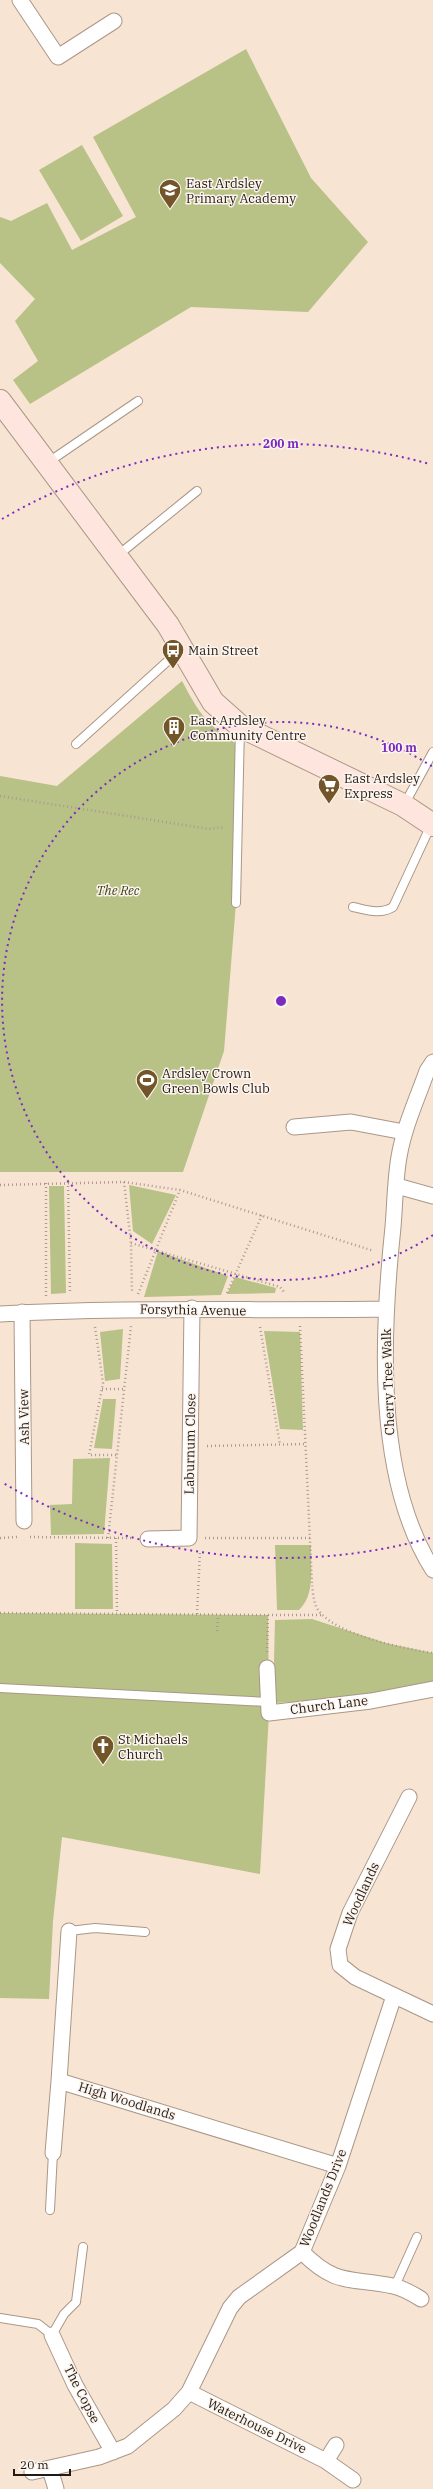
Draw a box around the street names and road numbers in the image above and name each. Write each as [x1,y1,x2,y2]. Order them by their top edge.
street label: Forsythia Avenue [140,1301,246,1319]
street label: Cherry Tree Walk [378,1328,398,1436]
street label: Ash View [15,1389,33,1445]
street label: Laburnum Close [181,1393,199,1495]
street label: Church Lane [289,1692,369,1718]
street label: Woodlands [339,1859,383,1929]
street label: High Woodlands [76,2078,178,2124]
street label: Woodlands Drive [296,2146,350,2249]
street label: The Copse [60,2362,104,2426]
street label: Waterhouse Drive [204,2395,310,2457]

